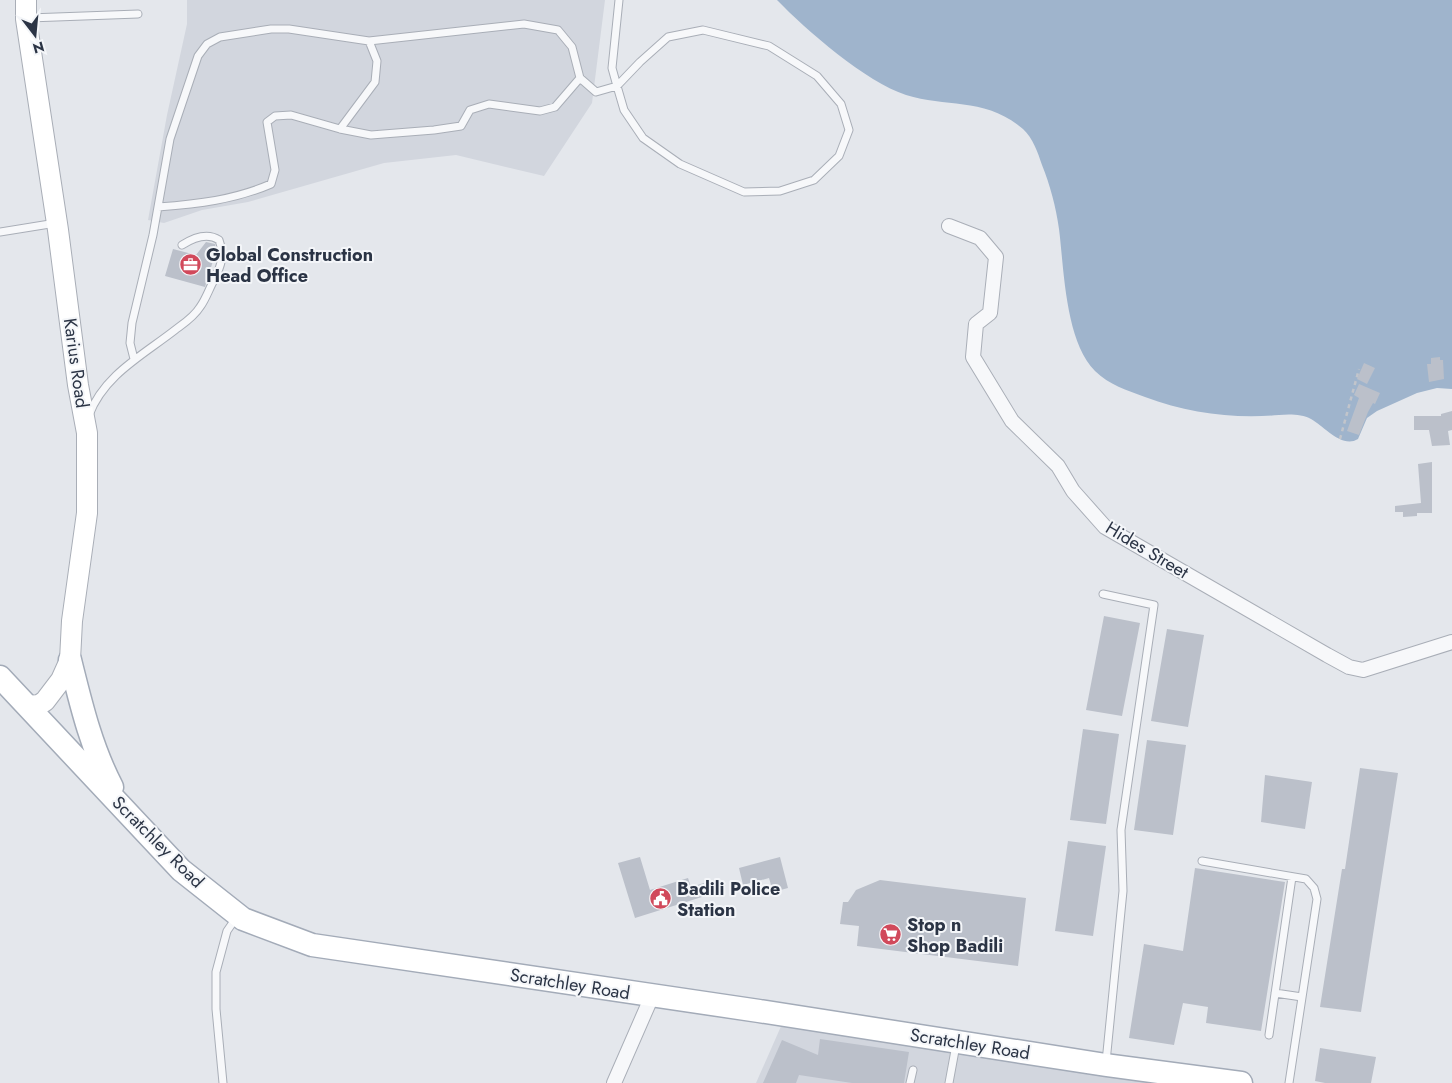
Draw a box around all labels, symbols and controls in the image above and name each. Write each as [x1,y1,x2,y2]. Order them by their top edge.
north arrow [10,10,60,60]
text: N [30,36,47,59]
place label: Global Construction Head Office [206,242,373,289]
office icon: Global Construction Head Office [178,253,202,277]
street label: Karius Road [57,316,95,410]
street label: Hides Street [1101,515,1194,585]
street label: Scratchley Road [106,790,210,894]
place label: Badili Police Station [677,876,780,923]
public building icon: Badili Police Station [649,887,673,911]
place label: Stop n Shop Badili [907,912,1003,959]
supermarket icon: Stop n Shop Badili [879,923,903,947]
street label: Scratchley Road [508,962,632,1006]
street label: Scratchley Road [908,1022,1032,1066]

